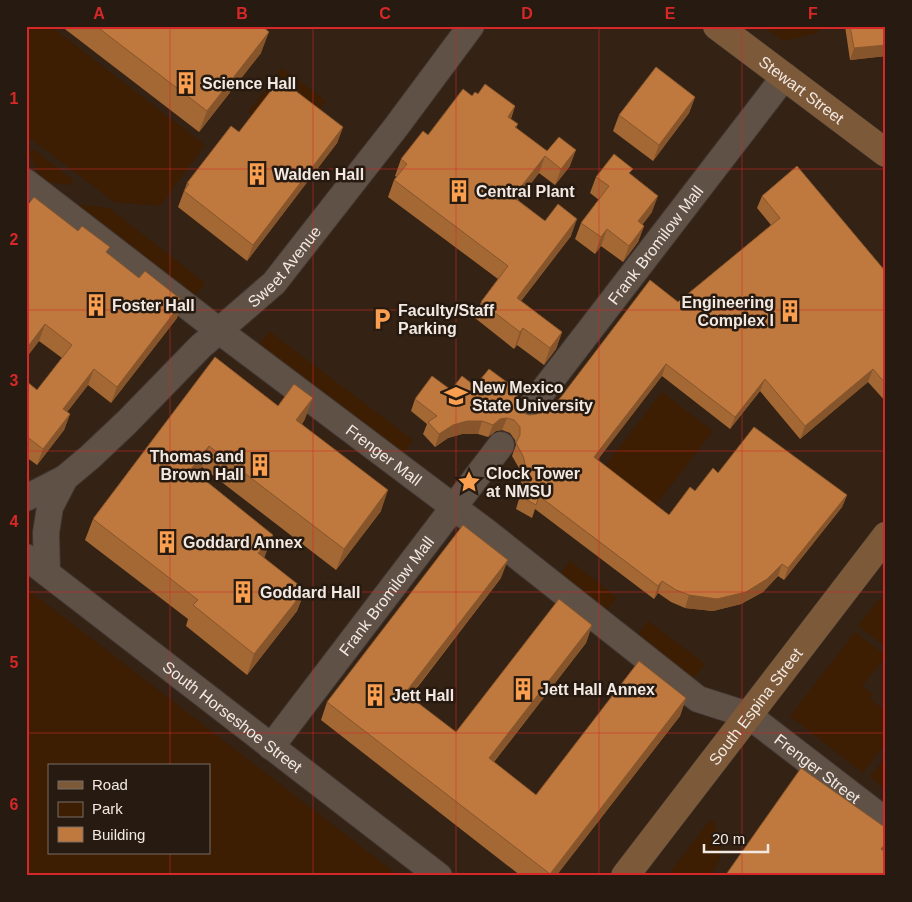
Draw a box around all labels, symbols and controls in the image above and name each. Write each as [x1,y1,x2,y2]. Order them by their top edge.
text: A [93,5,105,22]
text: B [236,5,248,22]
text: C [379,5,391,22]
text: D [521,5,533,22]
text: E [665,5,676,22]
text: F [808,5,818,22]
street label: Stewart Street [756,53,848,128]
building icon: Science Hall [173,70,199,96]
place label: Science Hall [202,75,296,92]
text: 1 [10,90,19,107]
building icon: Walden Hall [244,161,270,187]
place label: Walden Hall [274,166,364,183]
building icon: Central Plant [446,178,472,204]
place label: Central Plant [476,183,575,200]
street label: Frank Bromilow Mall [605,183,707,308]
street label: Sweet Avenue [245,223,324,311]
text: 2 [10,231,19,248]
building icon: Foster Hall [83,292,109,318]
place label: Engineering Complex I [682,294,774,329]
place label: Foster Hall [112,297,195,314]
building icon: Engineering Complex I [777,298,803,324]
place label: Faculty/Staff Parking [398,302,495,337]
parking icon: Faculty/Staff Parking [369,306,395,332]
text: 3 [10,372,19,389]
place label: New Mexico State University [472,379,593,414]
school or university icon: New Mexico State University [443,383,469,409]
street label: Frenger Mall [343,421,425,489]
place label: Thomas and Brown Hall [150,448,244,483]
building icon: Thomas and Brown Hall [247,452,273,478]
place label: Clock Tower at NMSU [486,465,580,500]
place icon: Clock Tower at NMSU [456,469,482,495]
text: 4 [10,513,19,530]
building icon: Goddard Annex [154,529,180,555]
street label: Frank Bromilow Mall [336,533,437,659]
place label: Goddard Annex [183,534,303,551]
building icon: Goddard Hall [230,579,256,605]
place label: Goddard Hall [260,584,360,601]
street label: South Espina Street [706,644,806,768]
text: 5 [10,654,19,671]
street label: South Horseshoe Street [159,658,306,776]
building icon: Jett Hall Annex [510,676,536,702]
place label: Jett Hall Annex [540,681,655,698]
building icon: Jett Hall [362,682,388,708]
place label: Jett Hall [392,687,454,704]
street label: Frenger Street [771,731,864,807]
legend [48,764,210,854]
text: Road [92,776,128,793]
text: 6 [10,796,19,813]
text: Park [92,800,123,817]
scale bar [704,822,768,854]
text: Building [92,826,145,843]
text: 20 m [712,830,745,847]

